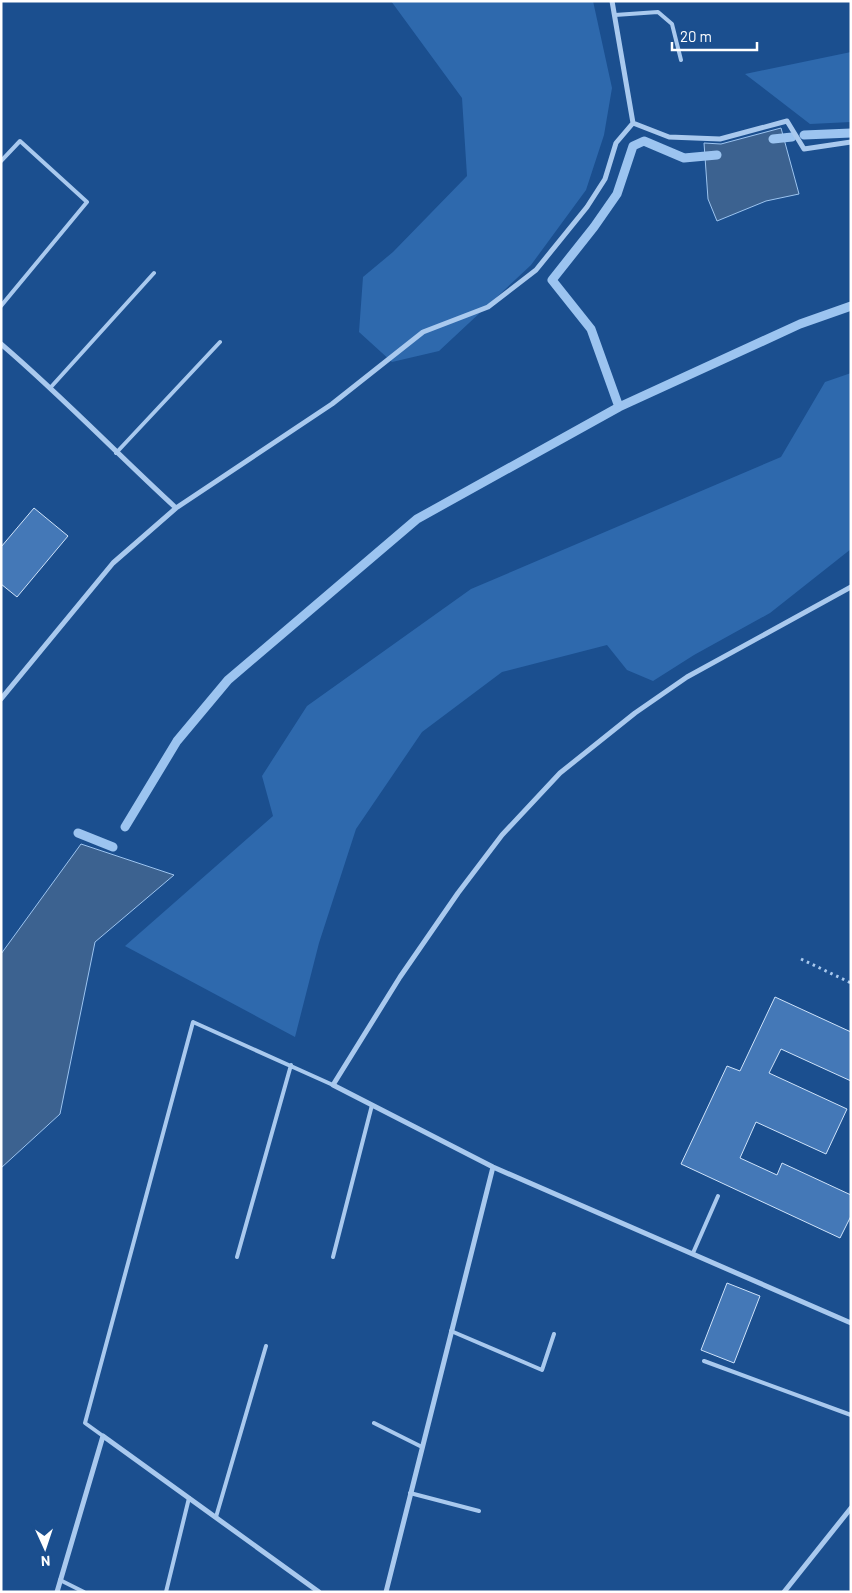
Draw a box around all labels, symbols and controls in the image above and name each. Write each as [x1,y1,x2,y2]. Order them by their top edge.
scale bar [672,20,757,52]
text: 20 m [680,27,712,45]
north arrow [20,1523,70,1573]
text: N [41,1553,51,1570]

